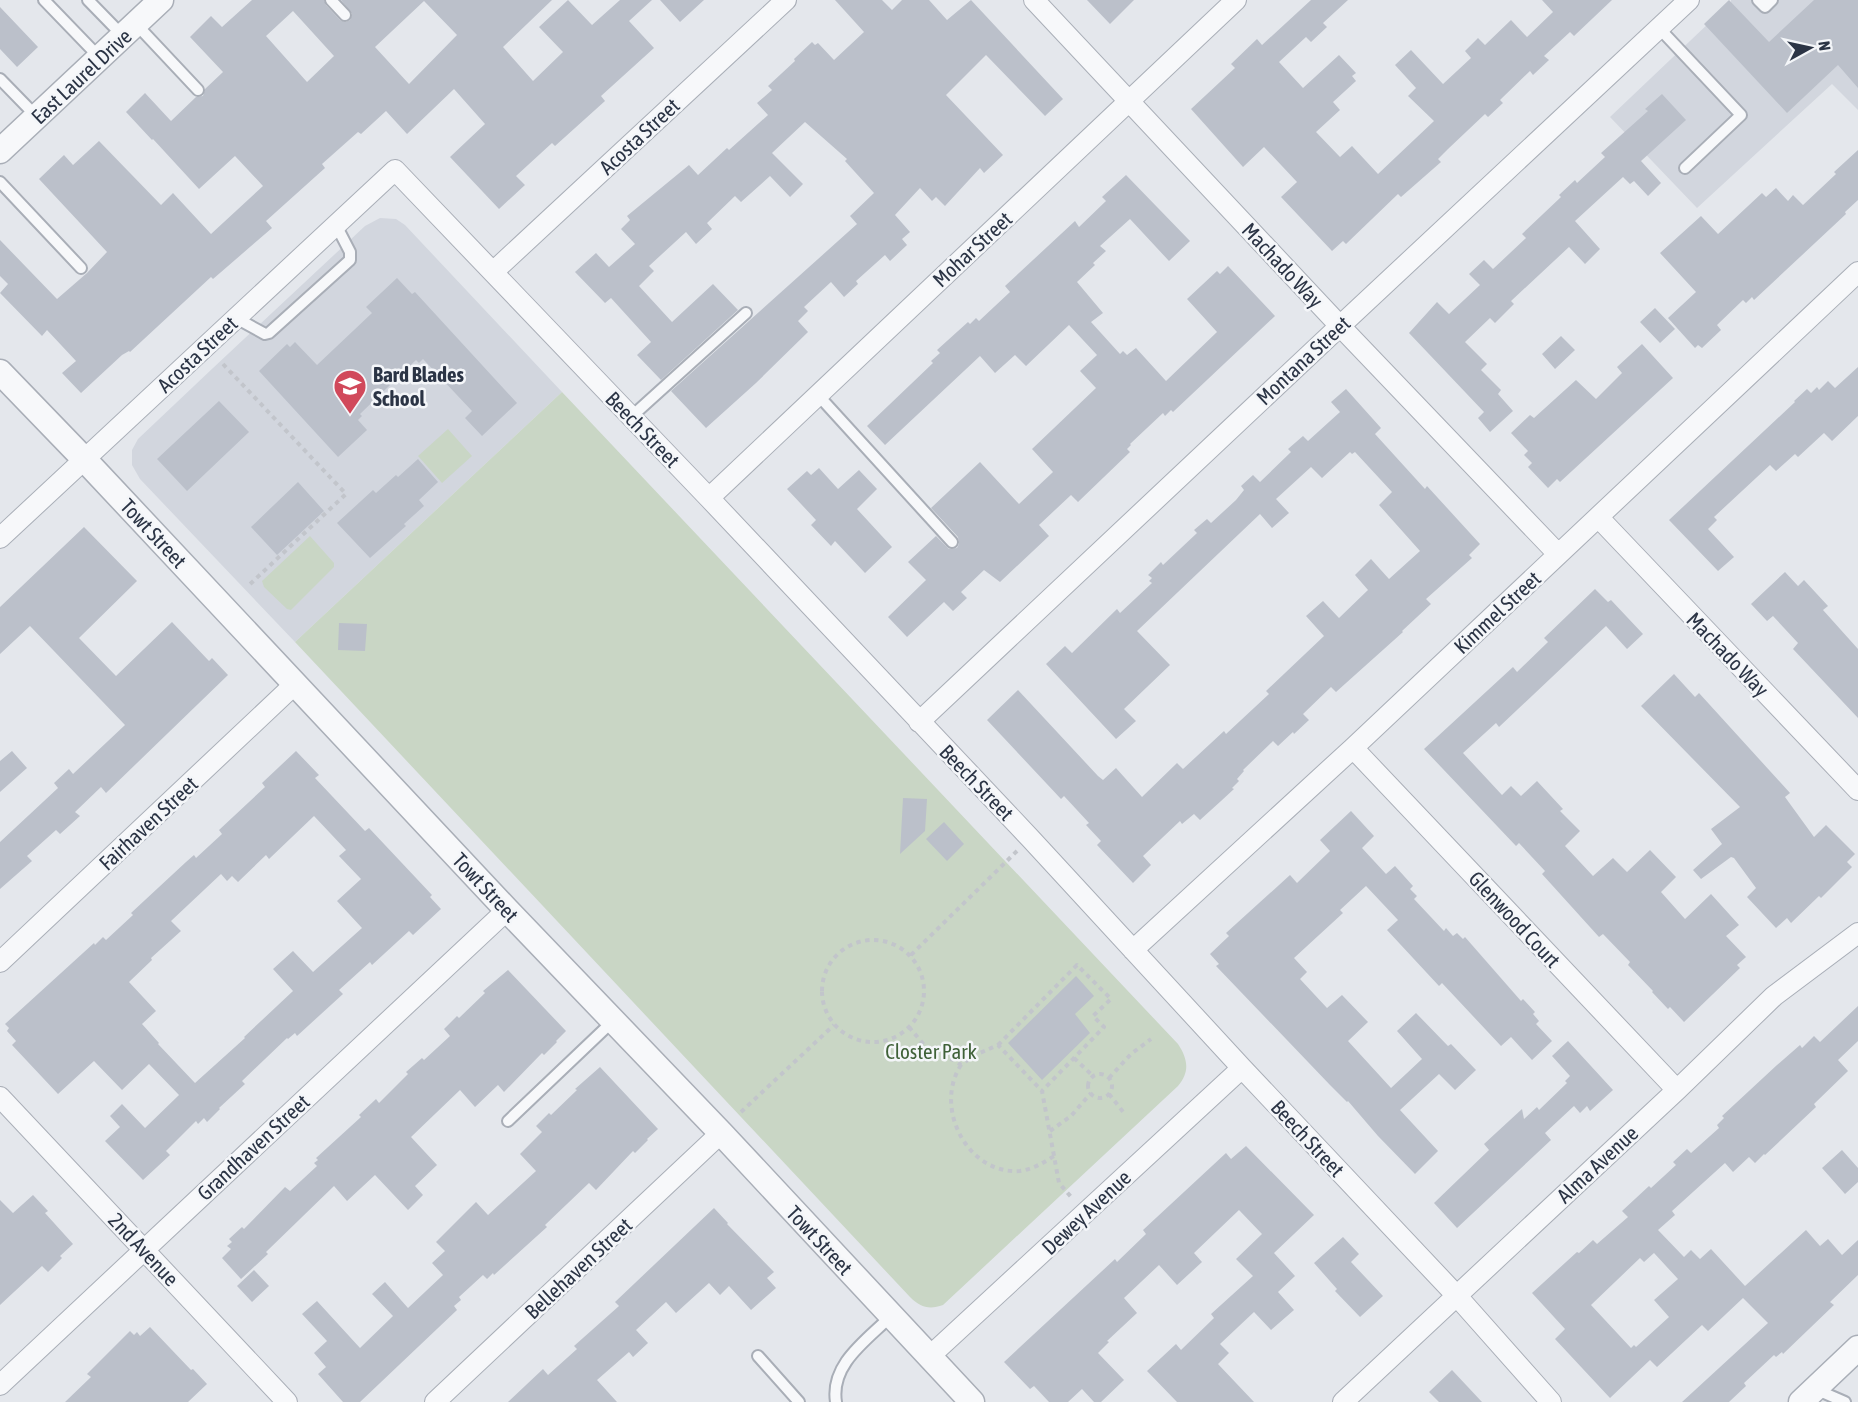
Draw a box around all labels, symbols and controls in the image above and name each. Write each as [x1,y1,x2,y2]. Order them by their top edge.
north arrow [1780,18,1840,78]
street label: East Laurel Drive [26,24,136,128]
text: N [1815,40,1834,52]
street label: Acosta Street [594,93,684,179]
street label: Mohar Street [928,206,1016,292]
street label: Machado Way [1238,218,1329,313]
street label: Acosta Street [152,311,242,397]
street label: Montana Street [1251,311,1355,409]
place label: Bard Blades School [373,362,465,410]
school or university icon: Bard Blades School [332,368,368,415]
street label: Beech Street [601,386,685,472]
street label: Towt Street [116,494,192,572]
street label: Kimmel Street [1449,566,1545,658]
street label: Machado Way [1682,607,1774,701]
street label: Beech Street [935,739,1019,825]
street label: Fairhaven Street [94,771,202,875]
street label: Towt Street [448,848,524,926]
street label: Glenwood Court [1464,866,1566,972]
park label: Closter Park [885,1039,977,1063]
street label: Grandhaven Street [192,1089,314,1205]
street label: Beech Street [1267,1095,1349,1181]
street label: Alma Avenue [1552,1121,1642,1207]
street label: Dewey Avenue [1037,1165,1135,1259]
street label: Towt Street [782,1201,858,1279]
street label: 2nd Avenue [104,1208,184,1290]
street label: Bellehaven Street [520,1213,636,1323]

